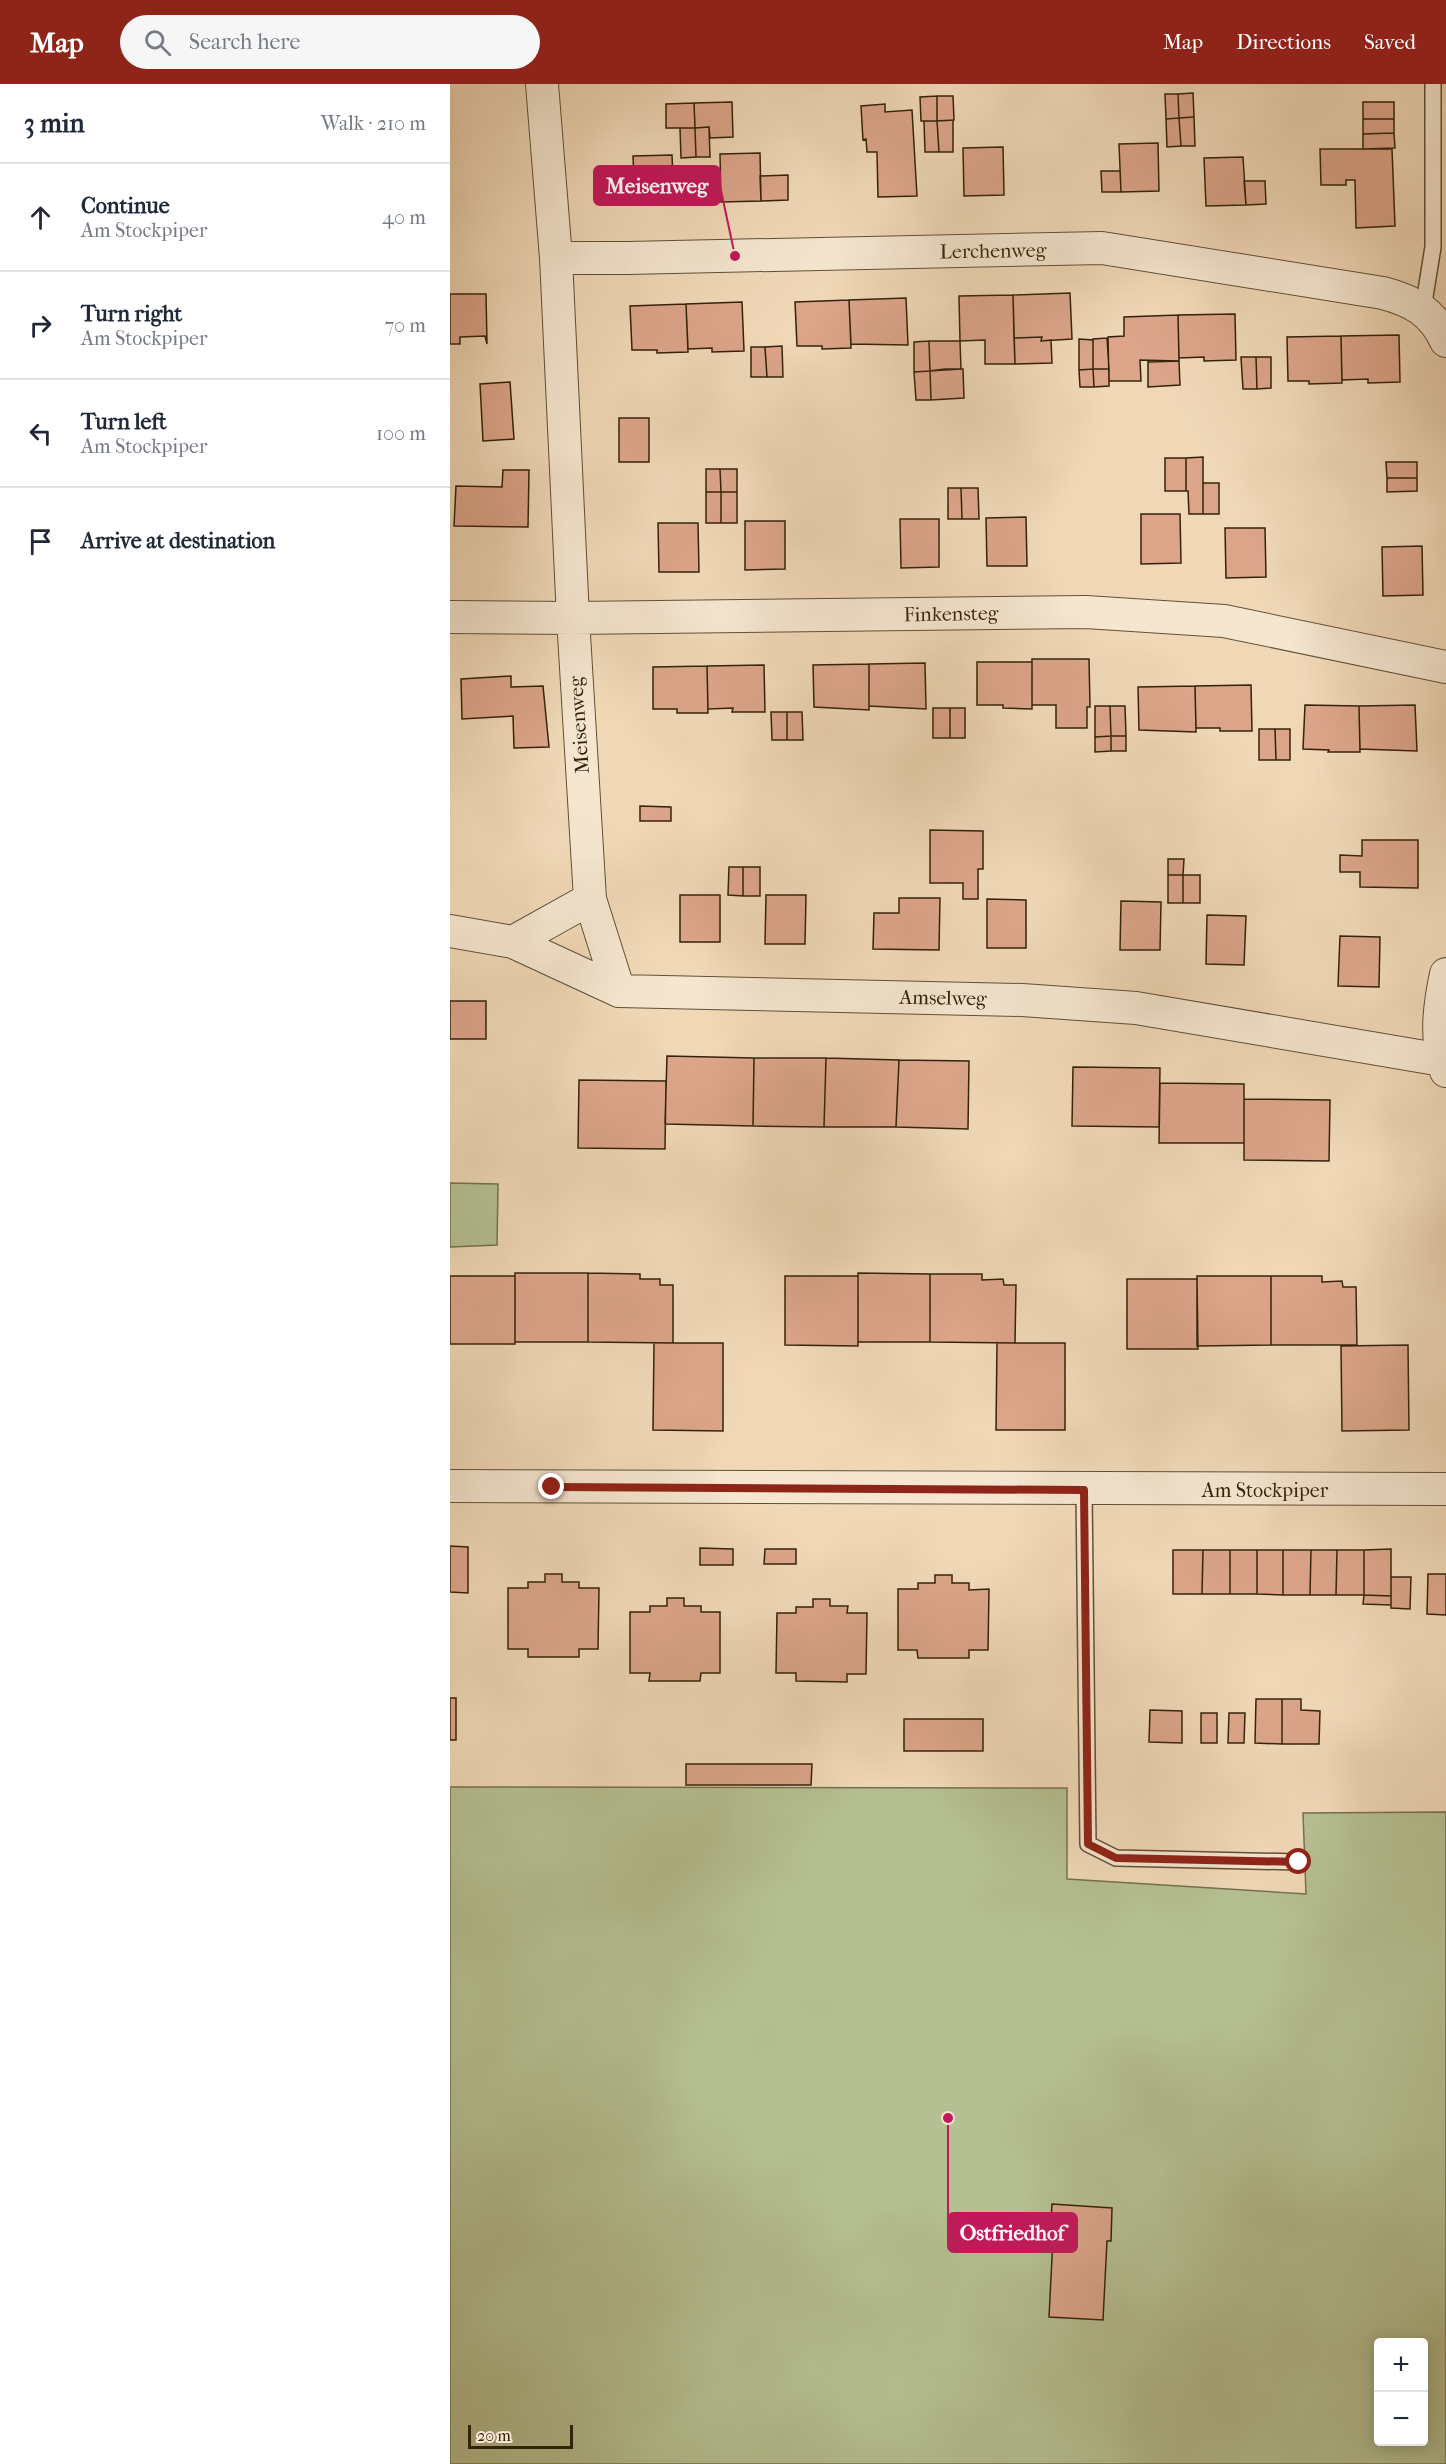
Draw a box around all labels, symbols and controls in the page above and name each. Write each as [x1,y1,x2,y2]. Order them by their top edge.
search box [120,15,540,69]
text: Map [30,26,84,59]
icon: search [141,26,174,59]
text: Search here [189,29,300,55]
text: Map [1163,30,1203,54]
text: Directions [1236,30,1331,54]
text: Saved [1364,30,1416,54]
text: 3 min [24,108,85,139]
text: Walk · 210 m [321,112,426,135]
callout: Meisenweg [594,166,720,205]
text: Meisenweg [605,174,709,198]
text: Continue [81,193,170,219]
icon: ahead [24,201,57,234]
text: 40 m [382,206,426,229]
text: Am Stockpiper [81,219,207,242]
street label: Lerchenweg [940,239,1047,263]
text: Turn right [81,301,182,327]
icon: right [24,309,57,342]
text: 70 m [384,314,426,337]
text: Am Stockpiper [81,327,207,350]
text: Turn left [81,409,167,435]
icon: left [24,417,57,450]
text: 100 m [376,422,426,445]
text: Am Stockpiper [81,435,207,458]
icon: arrive [24,525,57,558]
text: Arrive at destination [81,528,275,554]
street label: Finkensteg [903,602,999,626]
street label: Meisenweg [564,675,594,774]
street label: Amselweg [898,986,987,1010]
route end [538,1473,564,1499]
street label: Am Stockpiper [1201,1479,1329,1502]
route start [1285,1848,1311,1874]
callout: Ostfriedhof [948,2213,1077,2252]
text: Ostfriedhof [960,2221,1069,2245]
map controls [1374,2338,1428,2446]
button: + [1374,2338,1428,2392]
button: − [1374,2392,1428,2446]
scale bar [468,2422,573,2450]
text: 20 m [477,2426,511,2445]

